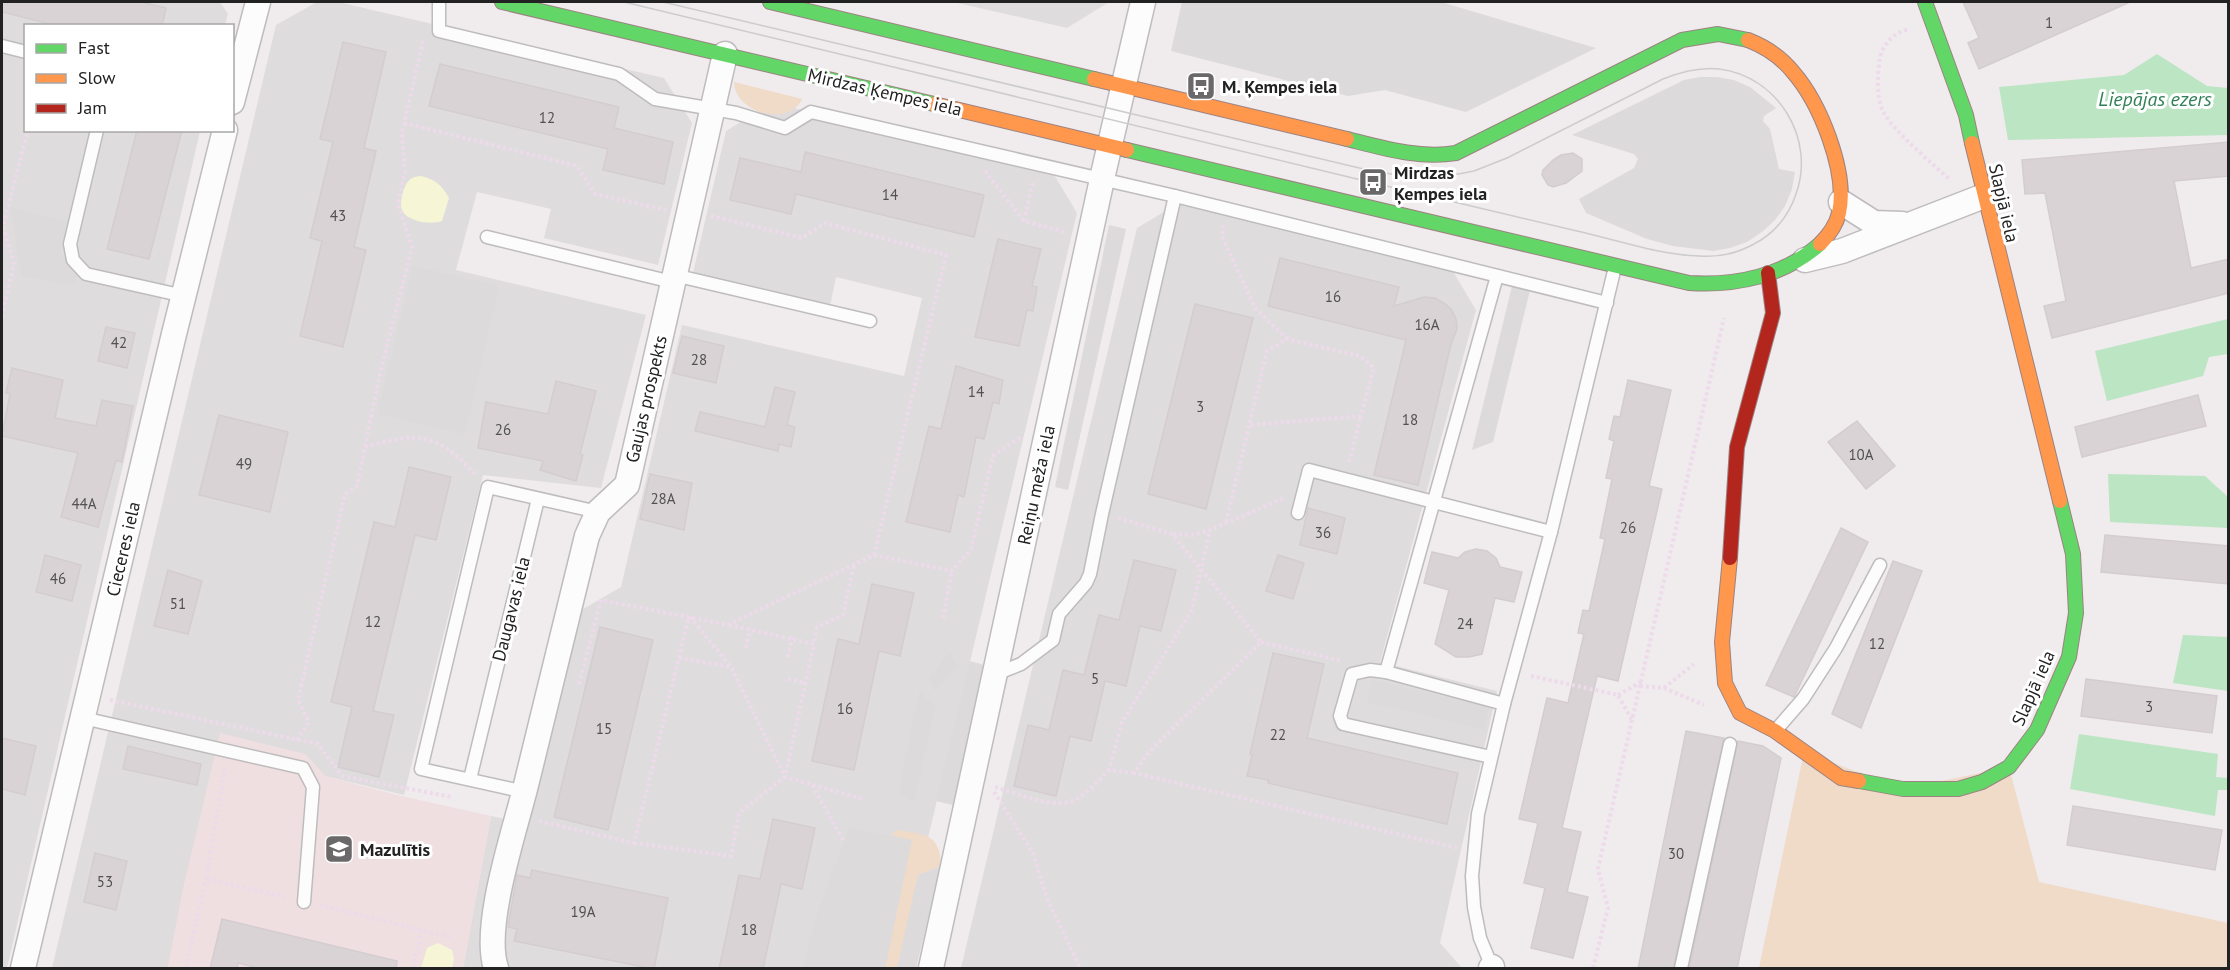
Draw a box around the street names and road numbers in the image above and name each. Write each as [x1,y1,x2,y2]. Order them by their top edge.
street label: Mirdzas Ķempes iela [806,63,964,121]
street label: Slapjā iela [1984,161,2024,245]
street label: Gaujas prospekts [620,333,672,465]
street label: Reiņu meža iela [1012,423,1060,547]
street label: Cieceres iela [101,499,145,599]
street label: Daugavas iela [487,554,535,664]
street label: Slapjā iela [2006,647,2060,729]

